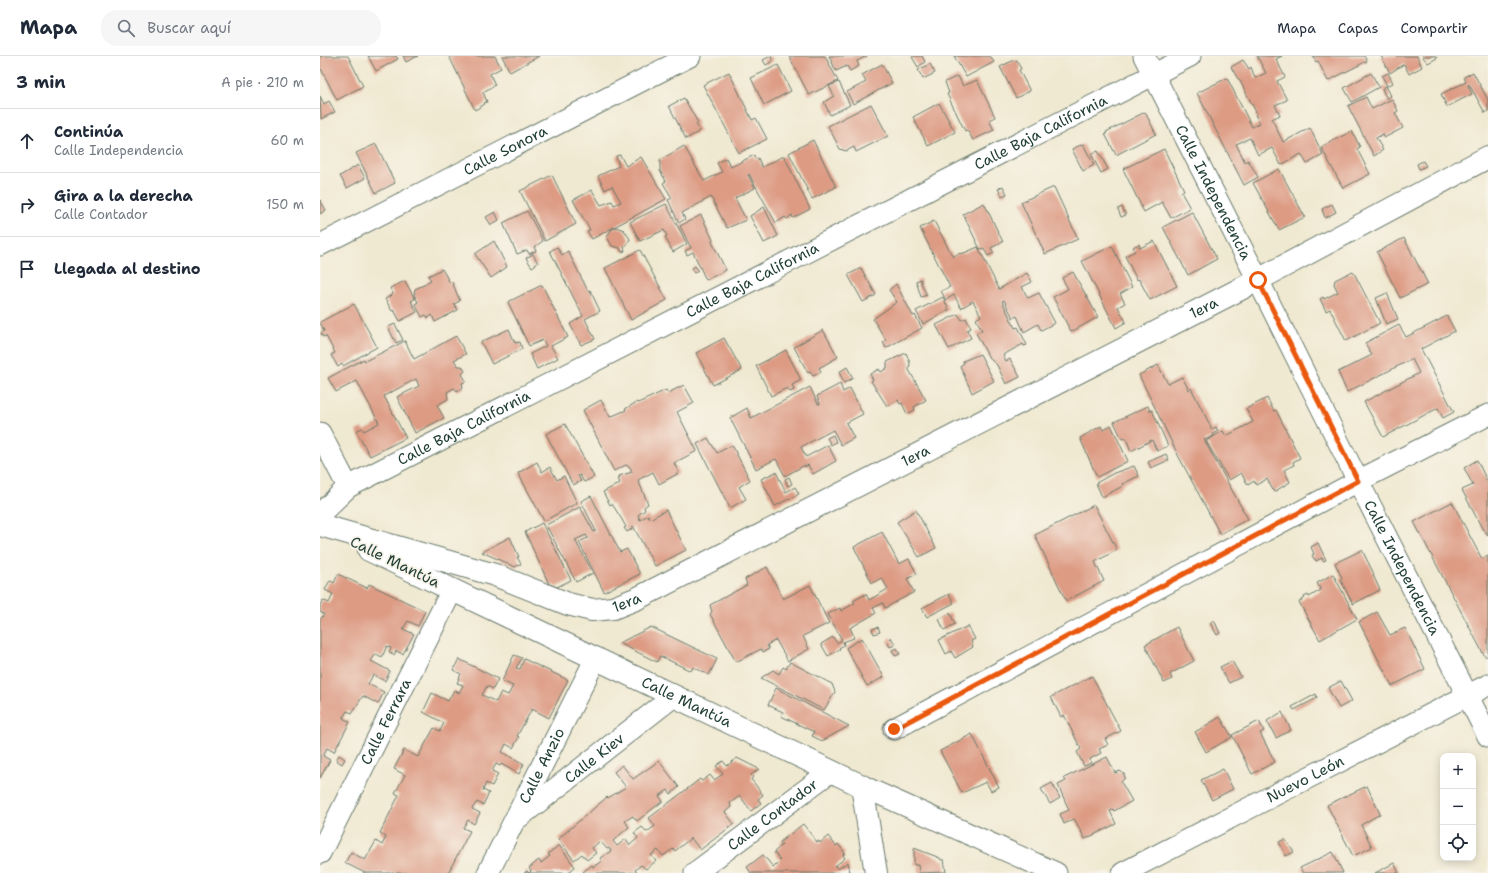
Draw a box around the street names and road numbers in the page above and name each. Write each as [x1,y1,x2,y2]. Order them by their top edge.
street label: Calle Baja California [971,90,1111,175]
street label: Calle Sonora [460,120,551,180]
street label: Calle Independencia [1171,121,1256,264]
street label: Calle Baja California [682,237,823,322]
street label: 1era [1186,292,1222,323]
street label: Calle Baja California [394,385,534,470]
street label: 1era [898,440,934,471]
street label: Calle Independencia [1359,497,1445,639]
street label: Calle Mantúa [347,532,444,593]
street label: 1era [609,588,645,617]
street label: Calle Mantúa [638,672,735,732]
street label: Calle Ferrara [356,674,416,768]
street label: Calle Anzio [514,725,569,807]
street label: Calle Kiev [560,729,628,788]
street label: Nuevo León [1263,751,1347,807]
street label: Calle Contador [723,774,822,855]

